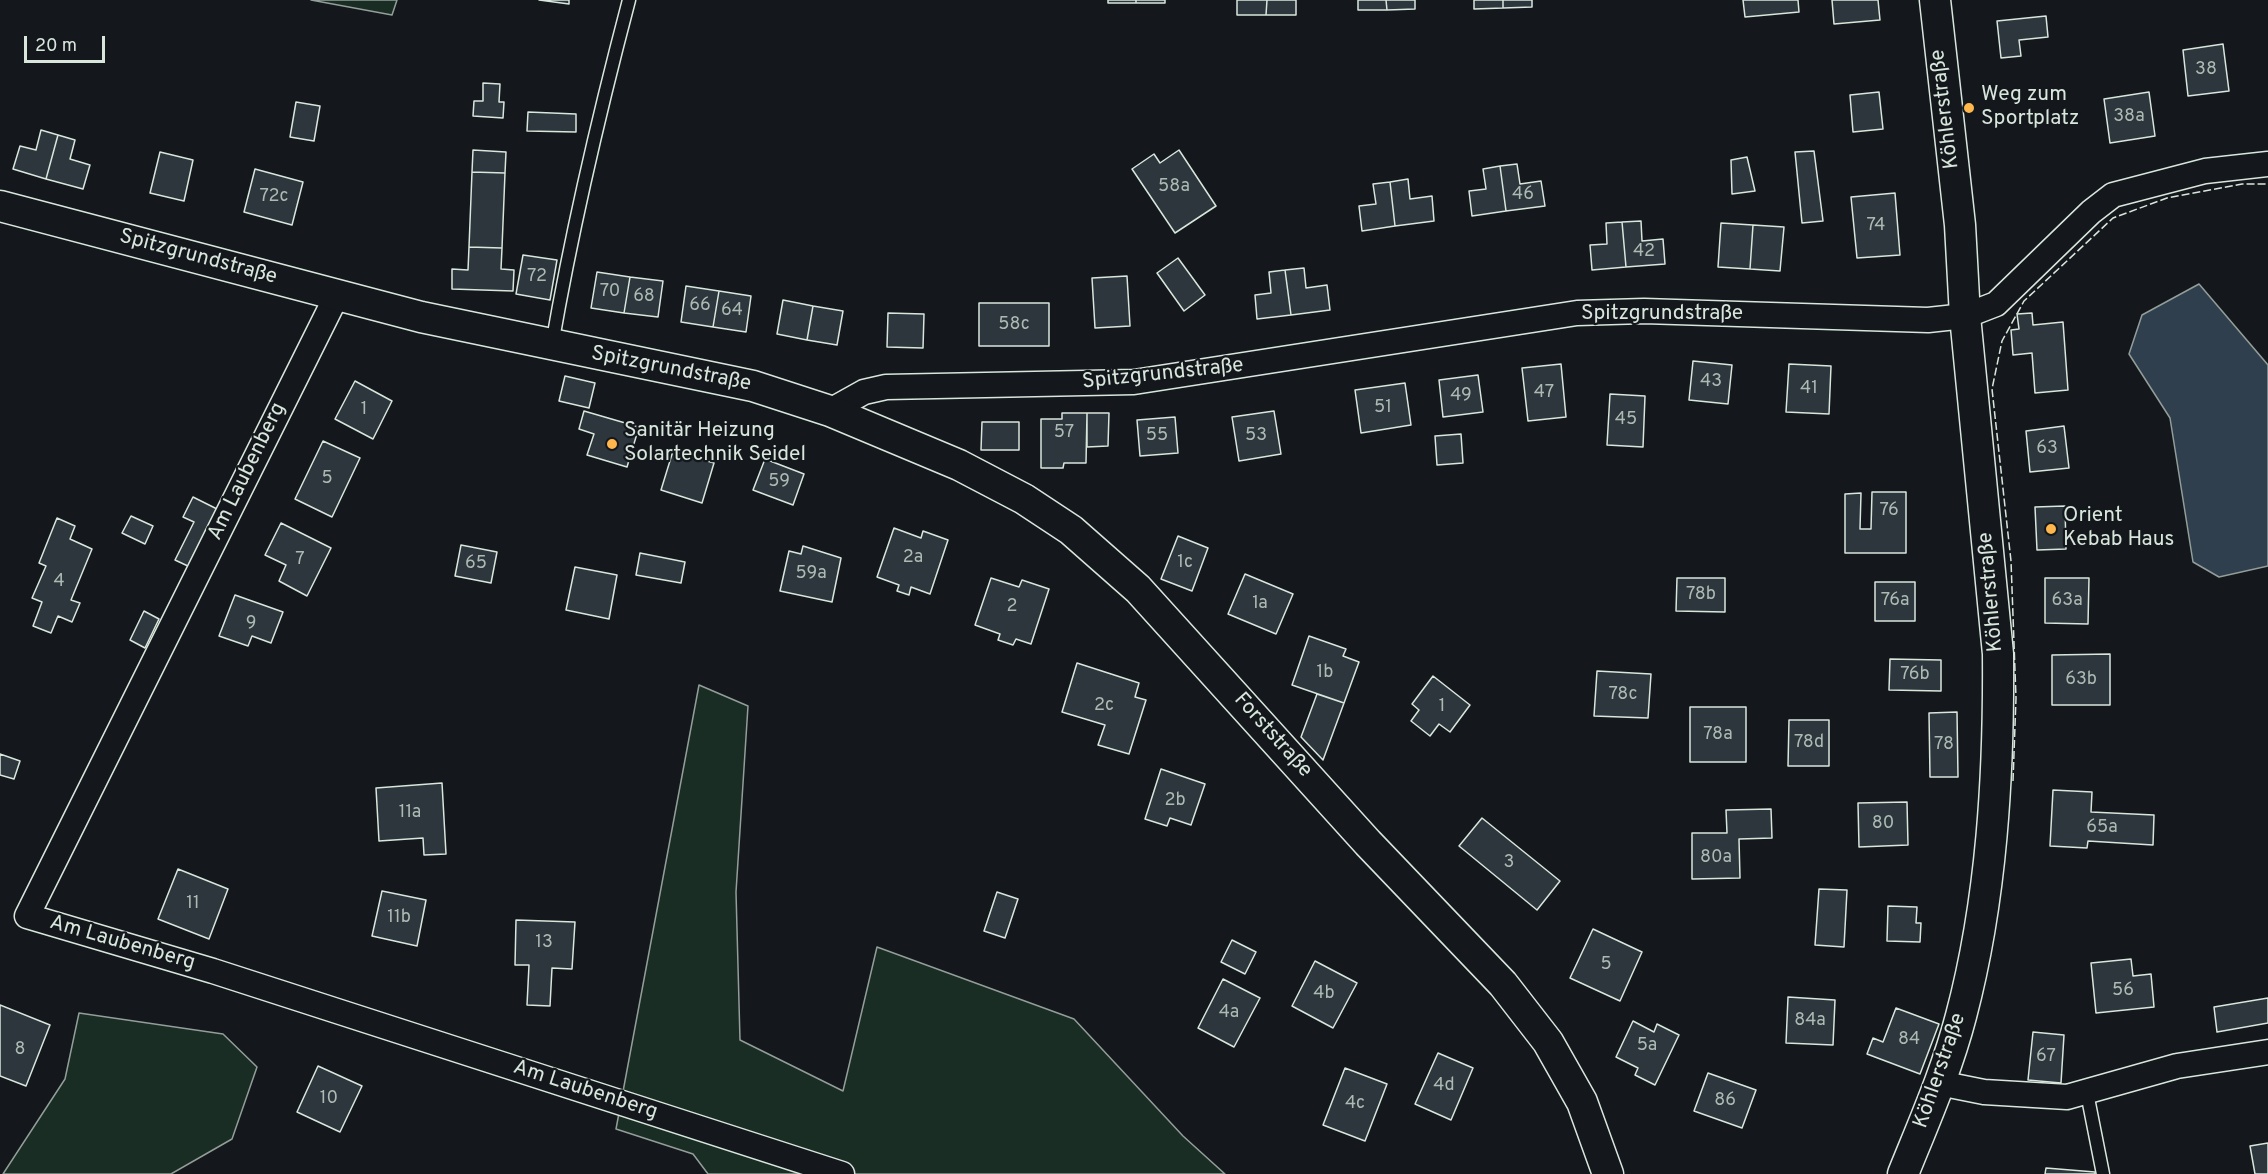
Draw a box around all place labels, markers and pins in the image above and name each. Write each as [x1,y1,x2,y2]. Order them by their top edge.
place label: Weg zum Sportplatz [1981,83,2079,133]
marker: Weg zum Sportplatz [1962,101,1976,115]
place label: Sanitär Heizung Solartechnik Seidel [624,419,806,469]
marker: Sanitär Heizung Solartechnik Seidel [605,437,619,451]
place label: Orient Kebab Haus [2063,504,2174,554]
marker: Orient Kebab Haus [2044,522,2058,536]

